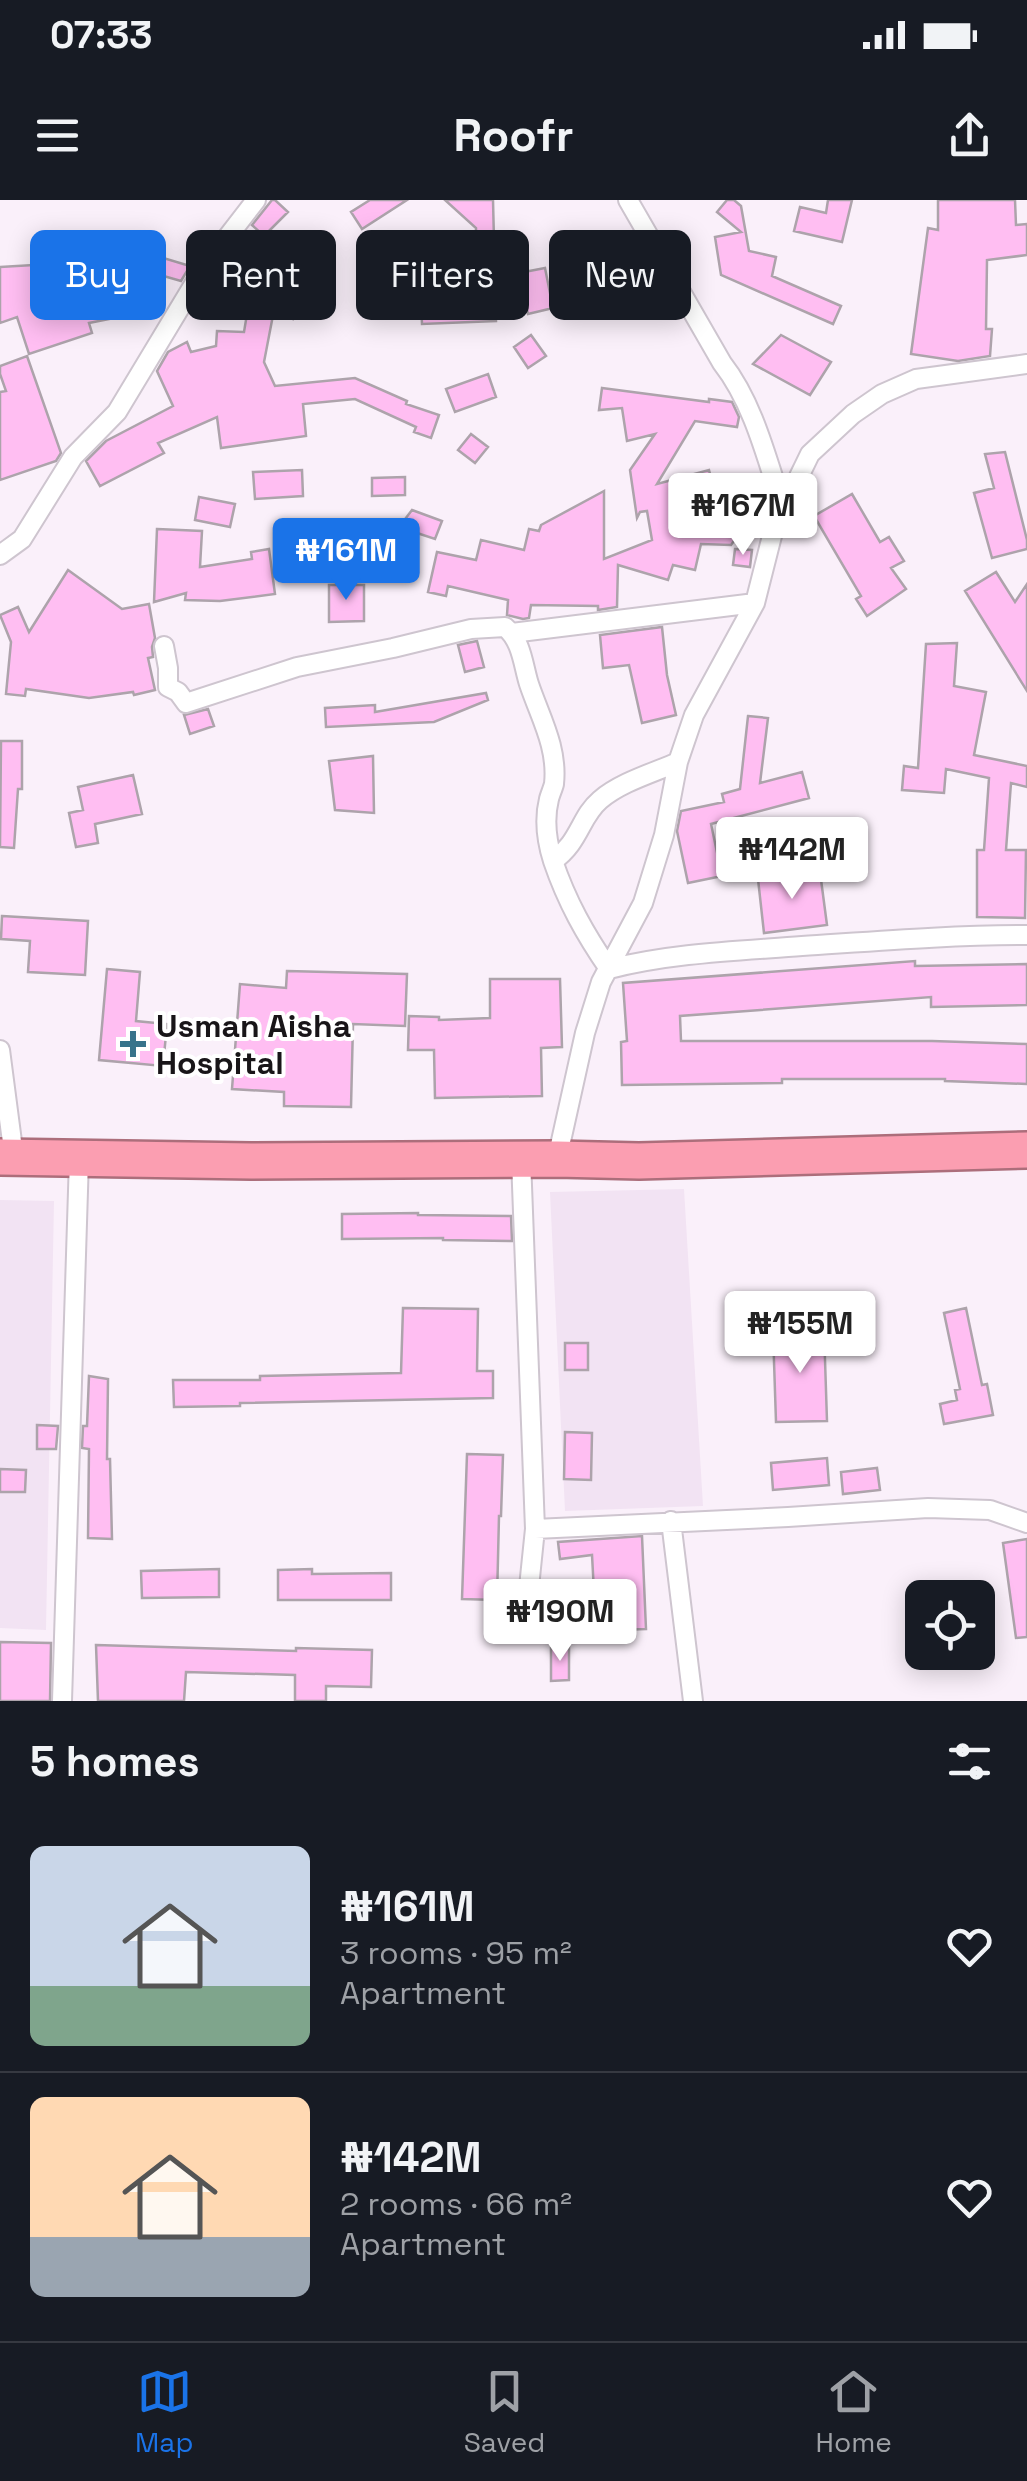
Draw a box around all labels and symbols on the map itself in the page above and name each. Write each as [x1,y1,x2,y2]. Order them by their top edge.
pin: ₦167M [673,473,813,558]
pin: ₦161M [276,518,416,603]
pin: ₦142M [722,817,862,902]
place label: Usman Aisha Hospital [156,1006,351,1083]
marker: Usman Aisha Hospital [120,1031,146,1057]
pin: ₦155M [730,1291,870,1376]
pin: ₦190M [490,1579,630,1664]

